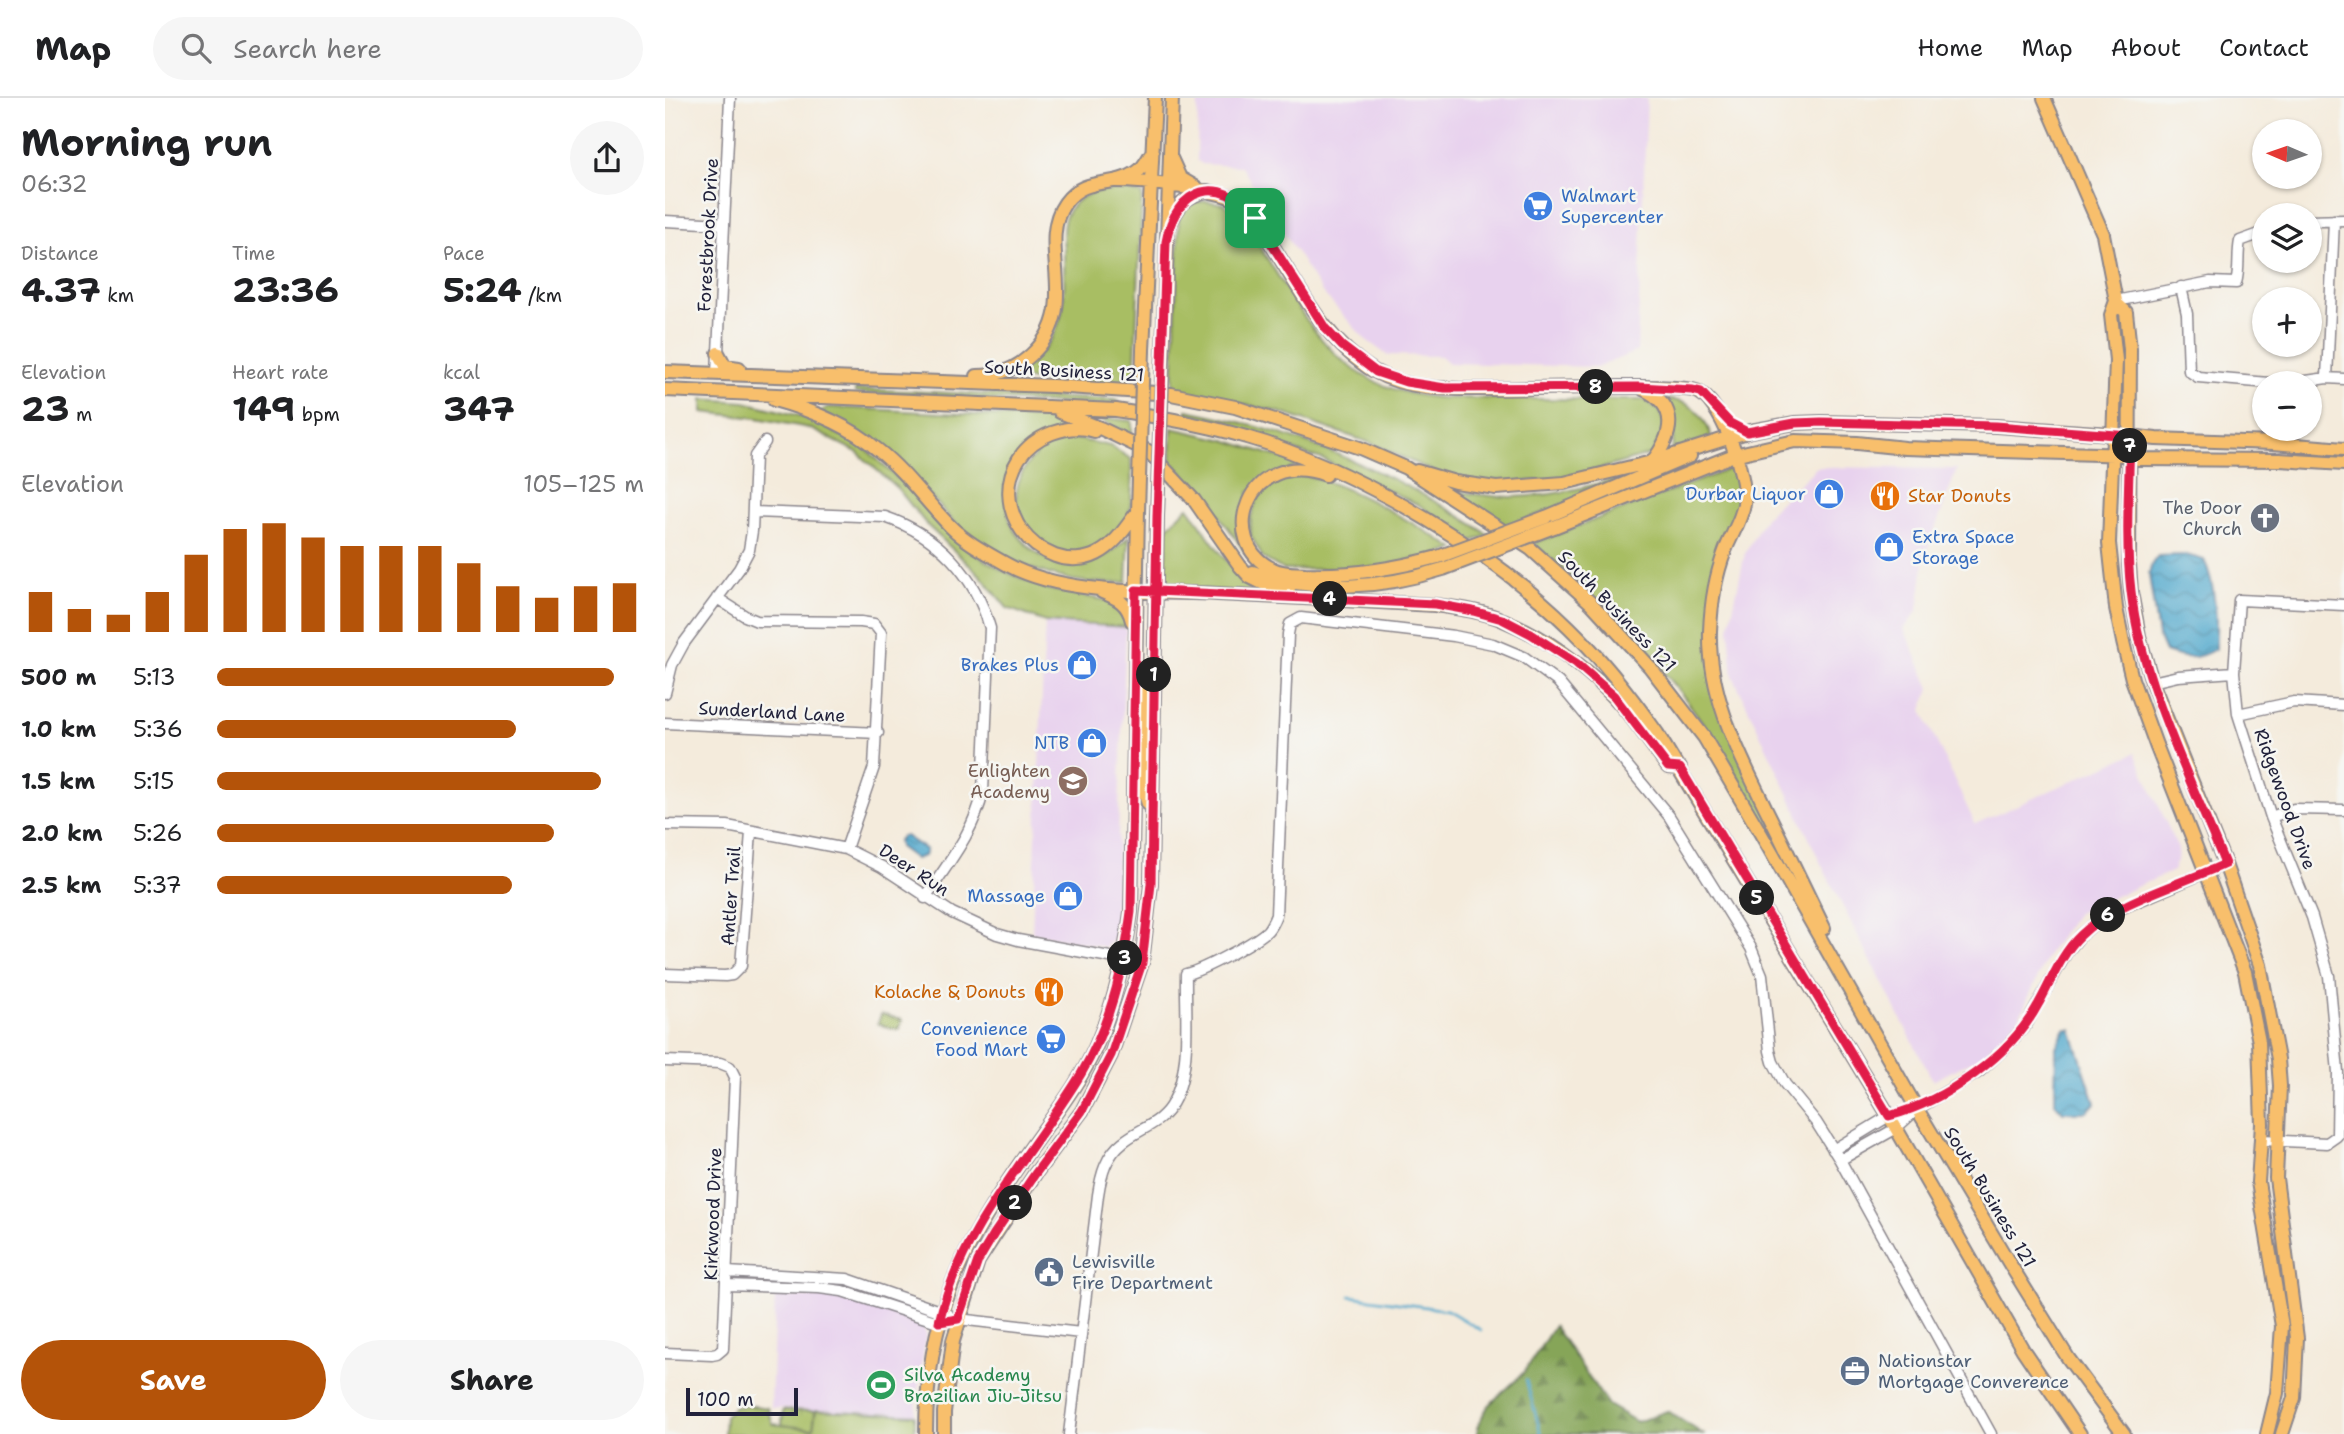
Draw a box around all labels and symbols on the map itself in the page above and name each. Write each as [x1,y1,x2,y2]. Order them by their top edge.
north arrow [2252,119,2322,189]
street label: Forestbrook Drive [692,157,724,313]
place label: Walmart Supercenter [1561,184,1664,229]
pin [1225,188,1285,248]
supermarket icon: Walmart Supercenter [1521,189,1555,223]
street label: South Business 121 [983,355,1145,387]
pin: 8 [1579,370,1613,404]
pin: 7 [2113,428,2147,464]
shop icon: Durbar Liquor [1812,477,1846,511]
restaurant icon: Star Donuts [1868,479,1902,513]
place label: Durbar Liquor [1686,482,1806,506]
place label: Star Donuts [1908,484,2011,508]
place label: The Door Church [2162,496,2242,541]
church icon: The Door Church [2248,501,2282,535]
place label: Extra Space Storage [1912,525,2015,570]
shop icon: Extra Space Storage [1872,530,1906,564]
street label: South Business 121 [1553,545,1681,677]
pin: 4 [1313,582,1347,616]
shop icon: Brakes Plus [1065,648,1099,682]
place label: Brakes Plus [961,653,1059,677]
pin: 1 [1137,658,1171,692]
street label: Sunderland Lane [698,696,846,728]
street label: Ridgewood Drive [2248,725,2322,873]
shop icon: NTB [1075,726,1109,760]
place label: NTB [1034,731,1069,755]
place label: Enlighten Academy [968,759,1050,804]
school or university icon: Enlighten Academy [1056,764,1090,798]
street label: Deer Run [874,838,954,902]
street label: Antler Trail [716,845,746,947]
shop icon: Massage [1051,879,1085,913]
pin: 5 [1739,880,1775,916]
place label: Massage [967,884,1045,908]
pin: 6 [2091,898,2125,932]
pin: 3 [1107,940,1142,976]
restaurant icon: Kolache & Donuts [1032,975,1066,1009]
place label: Kolache & Donuts [874,980,1026,1004]
place label: Convenience Food Mart [921,1017,1028,1062]
supermarket icon: Convenience Food Mart [1034,1022,1068,1056]
street label: South Business 121 [1938,1122,2042,1272]
street label: Kirkwood Drive [699,1147,727,1281]
pin: 2 [997,1186,1033,1220]
place label: Lewisville Fire Department [1072,1250,1213,1295]
public building icon: Lewisville Fire Department [1032,1255,1066,1289]
place label: Nationstar Mortgage Converence [1878,1349,2069,1394]
office icon: Nationstar Mortgage Converence [1838,1354,1872,1388]
place label: Silva Academy Brazilian Jiu-Jitsu [904,1363,1062,1408]
sports icon: Silva Academy Brazilian Jiu-Jitsu [864,1368,898,1402]
scale bar [686,1385,798,1417]

